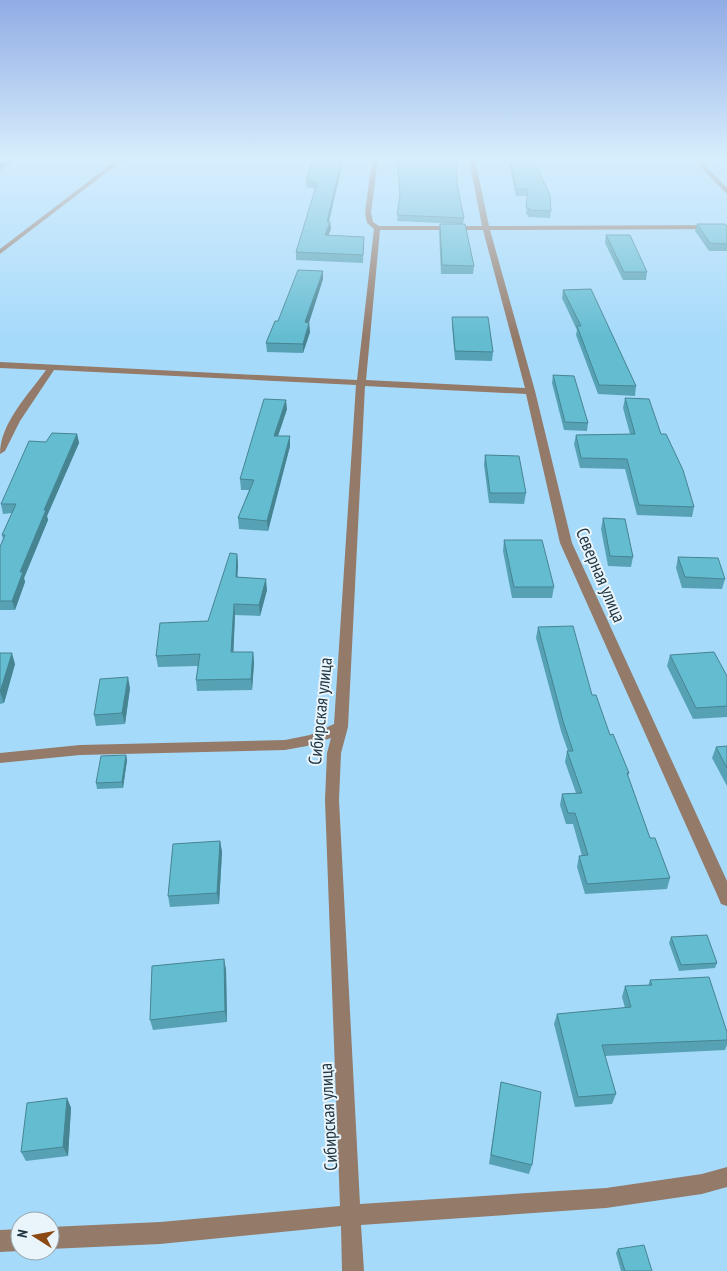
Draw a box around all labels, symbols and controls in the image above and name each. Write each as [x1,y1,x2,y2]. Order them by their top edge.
street label: Северная улица [571,524,631,626]
street label: Сибирская улица [303,656,337,766]
street label: Сибирская улица [314,1063,342,1171]
north arrow [10,1211,60,1261]
text: N [13,1228,32,1239]

